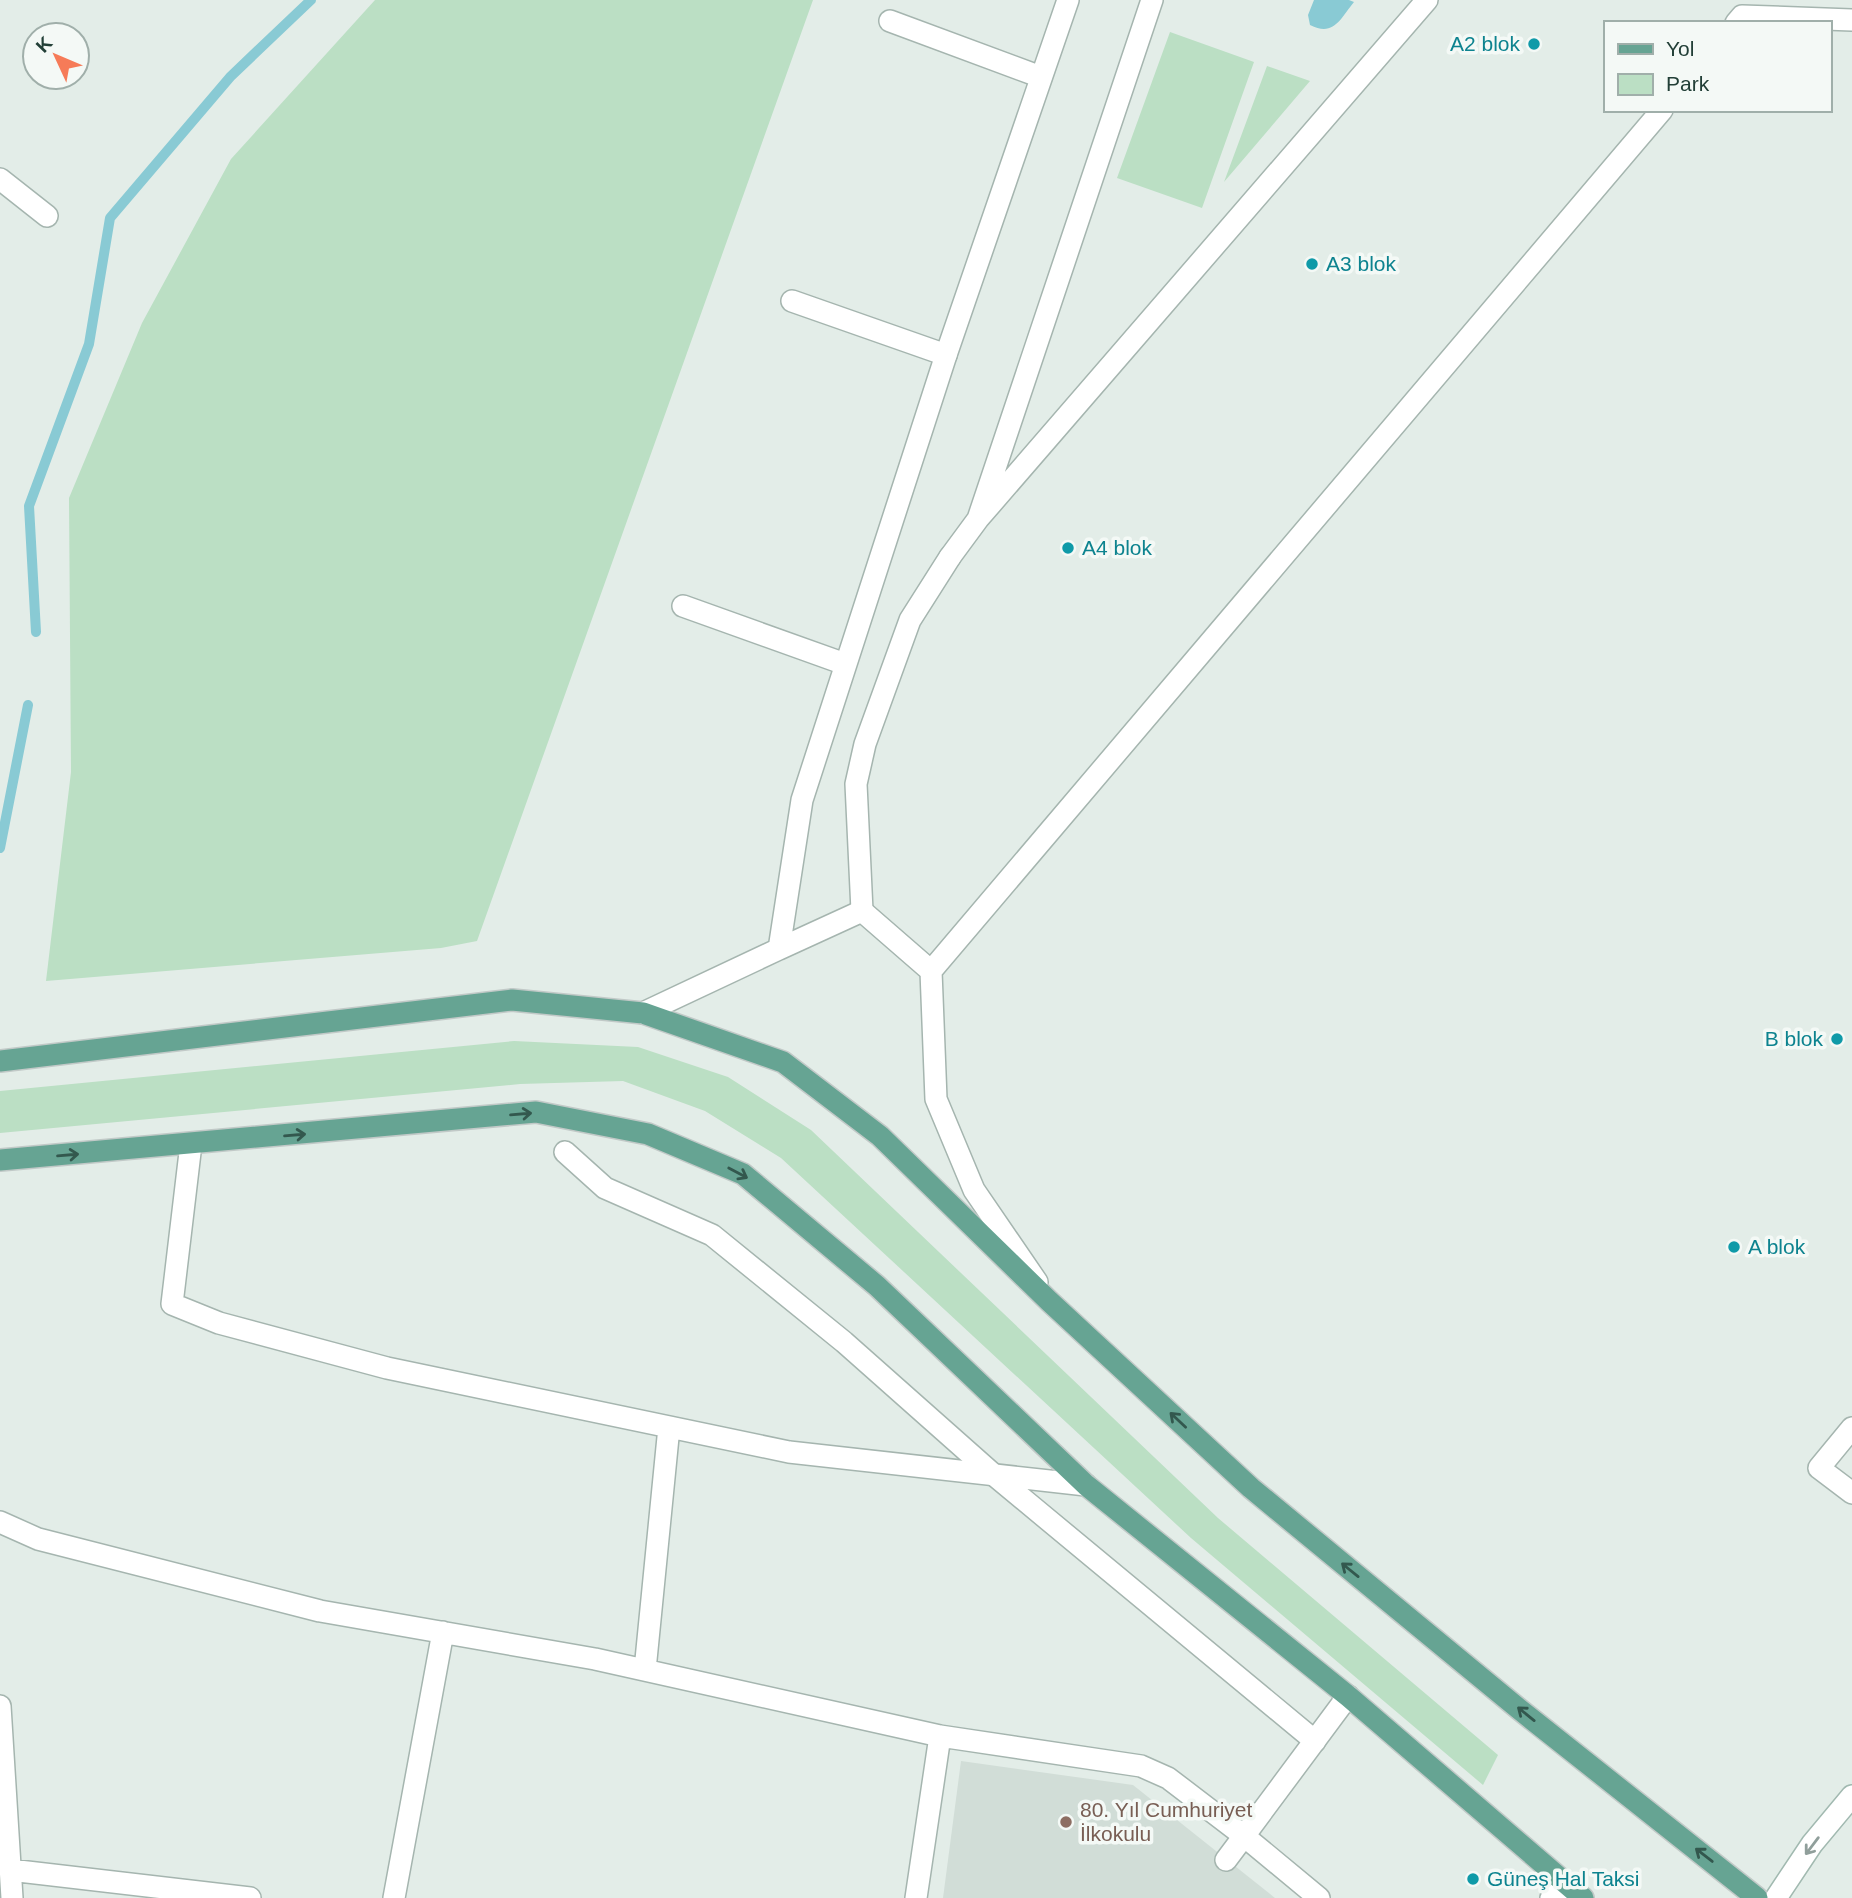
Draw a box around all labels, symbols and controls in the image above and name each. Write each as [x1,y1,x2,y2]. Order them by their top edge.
north arrow [21,21,91,91]
legend [1604,21,1831,112]
text: K [32,32,57,57]
place label: A2 blok [1450,32,1520,55]
marker: A2 blok [1526,36,1542,52]
text: Yol [1666,37,1694,60]
text: Park [1666,72,1710,95]
place label: A3 blok [1326,252,1397,275]
marker: A3 blok [1304,256,1320,272]
place label: A4 blok [1082,536,1153,559]
marker: A4 blok [1060,540,1076,556]
place label: B blok [1765,1027,1823,1050]
marker: B blok [1829,1031,1845,1047]
one-way arrow [509,1107,532,1120]
one-way arrow [283,1128,305,1141]
one-way arrow [56,1148,79,1161]
one-way arrow [728,1167,748,1181]
place label: A blok [1748,1235,1806,1258]
marker: A blok [1726,1239,1742,1255]
one-way arrow [1170,1412,1187,1429]
one-way arrow [1341,1562,1359,1577]
one-way arrow [1517,1706,1535,1722]
place label: 80. Yıl Cumhuriyet İlkokulu [1080,1798,1253,1845]
marker: 80. Yıl Cumhuriyet İlkokulu [1058,1814,1074,1830]
one-way arrow [1805,1836,1820,1855]
one-way arrow [1695,1848,1713,1863]
place label: Güneş Hal Taksi [1487,1867,1640,1890]
marker: Güneş Hal Taksi [1465,1871,1481,1887]

